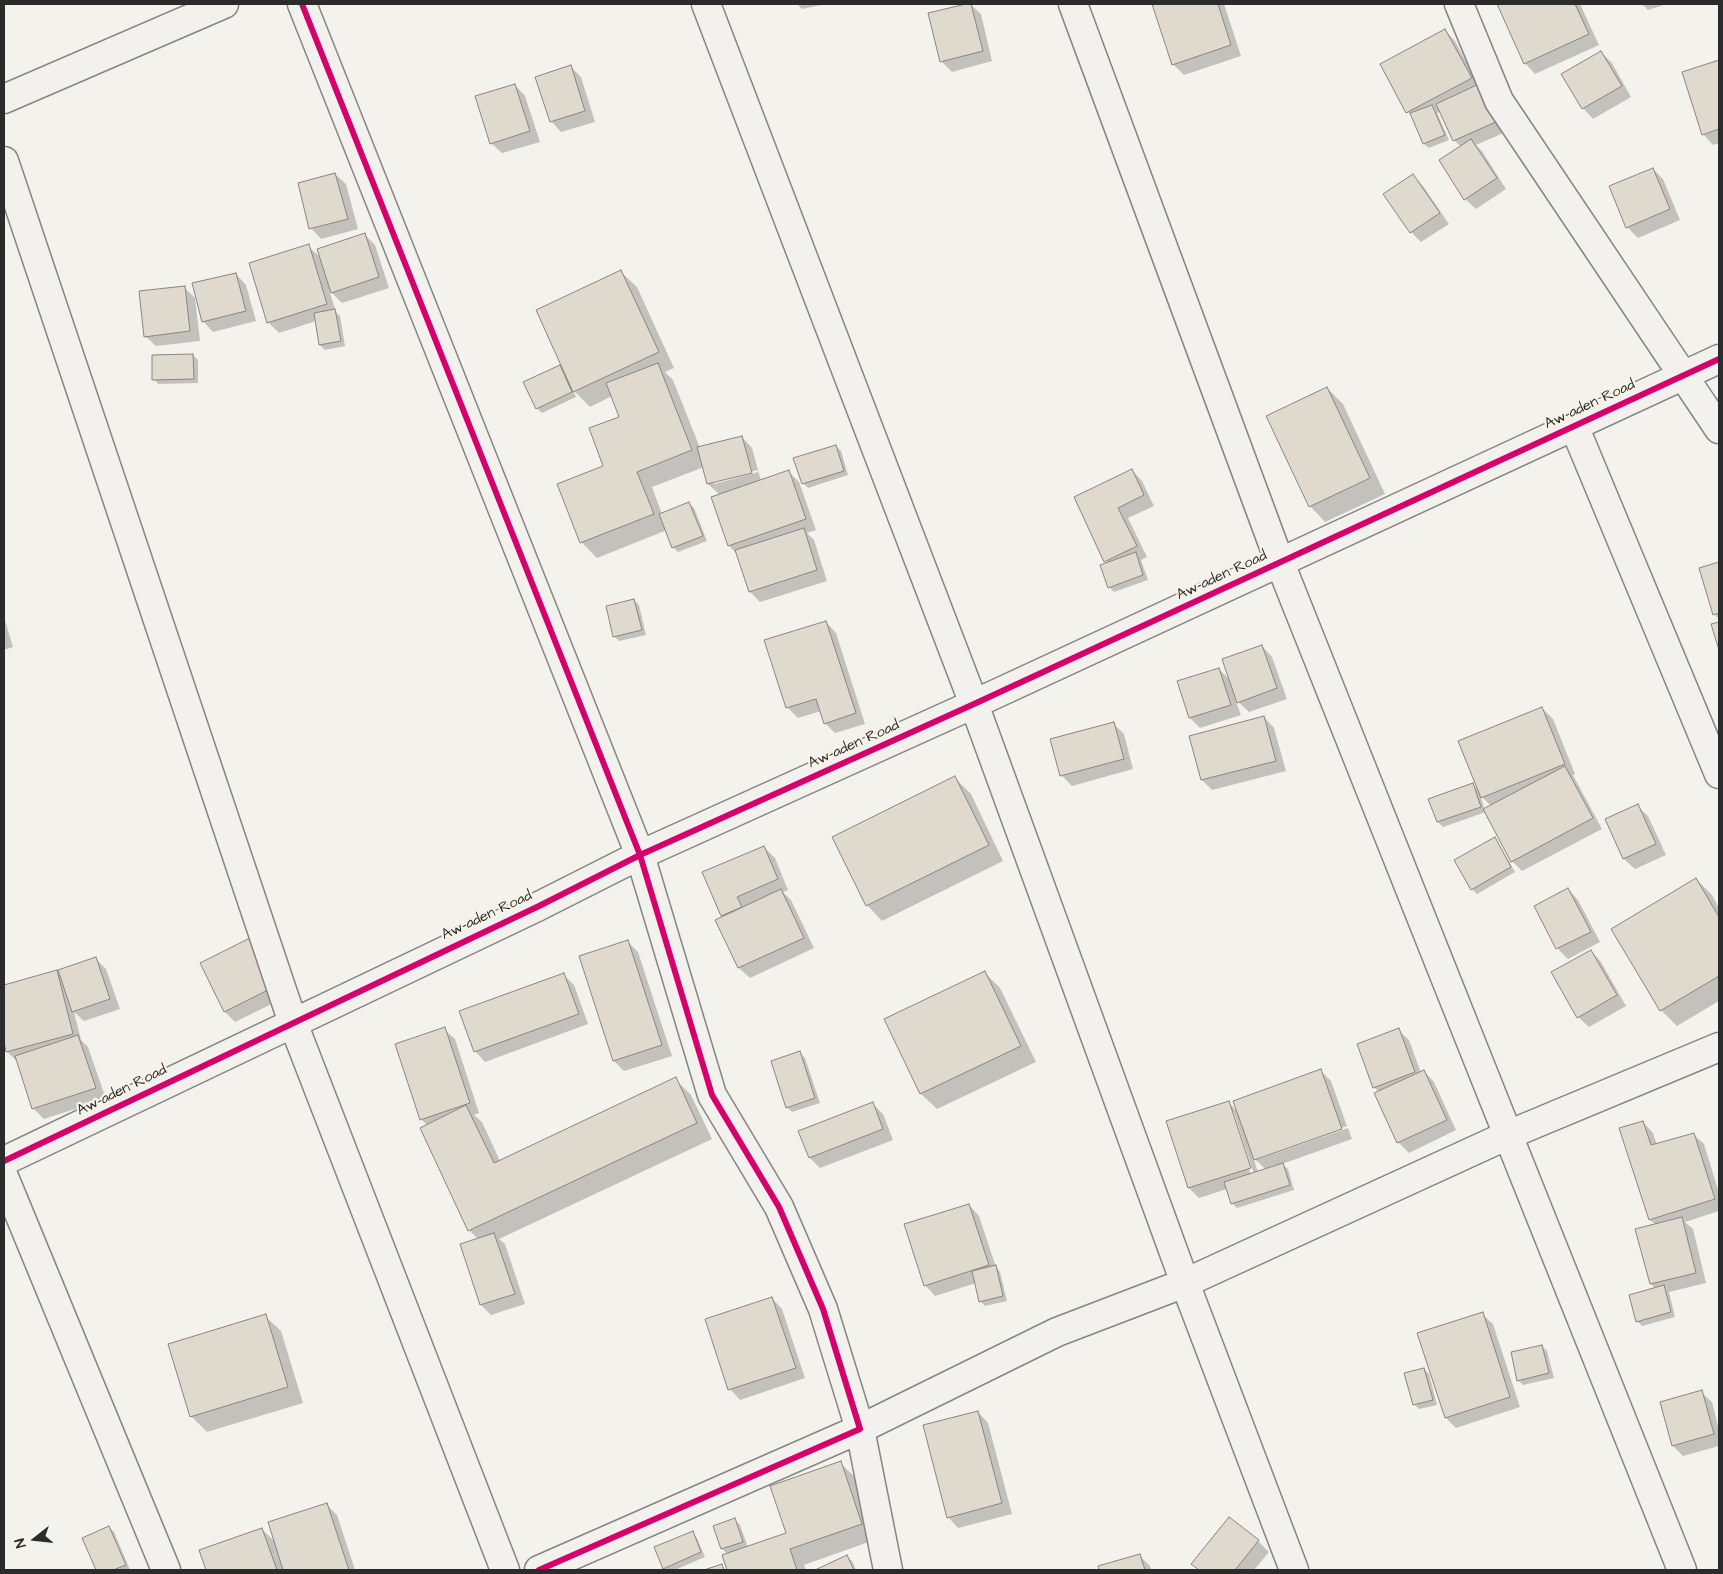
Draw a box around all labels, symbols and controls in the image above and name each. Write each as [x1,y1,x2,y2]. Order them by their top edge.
street label: Aw-aden Road [1542,376,1638,434]
street label: Aw-aden Road [1174,547,1270,605]
street label: Aw-aden Road [806,717,902,773]
street label: Aw-aden Road [439,887,535,945]
street label: Aw-aden Road [74,1061,170,1121]
north arrow [10,1514,60,1564]
text: N [10,1536,31,1550]

